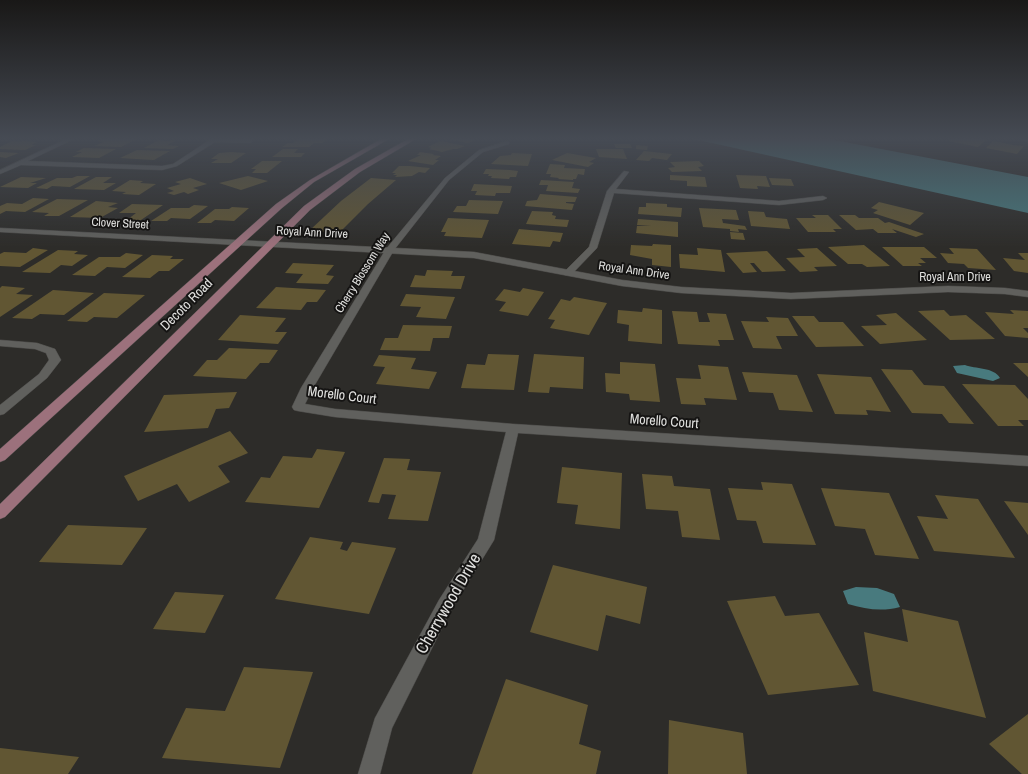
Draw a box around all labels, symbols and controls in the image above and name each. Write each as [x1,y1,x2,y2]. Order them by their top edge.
street label: Clover Street [91,215,149,233]
street label: Royal Ann Drive [276,224,348,242]
street label: Cherry Blossom Way [333,230,393,316]
street label: Royal Ann Drive [598,259,670,283]
street label: Royal Ann Drive [919,271,991,285]
street label: Decoto Road [157,275,217,335]
street label: Morello Court [307,383,377,409]
street label: Morello Court [629,411,699,433]
street label: Cherrywood Drive [412,550,486,658]

